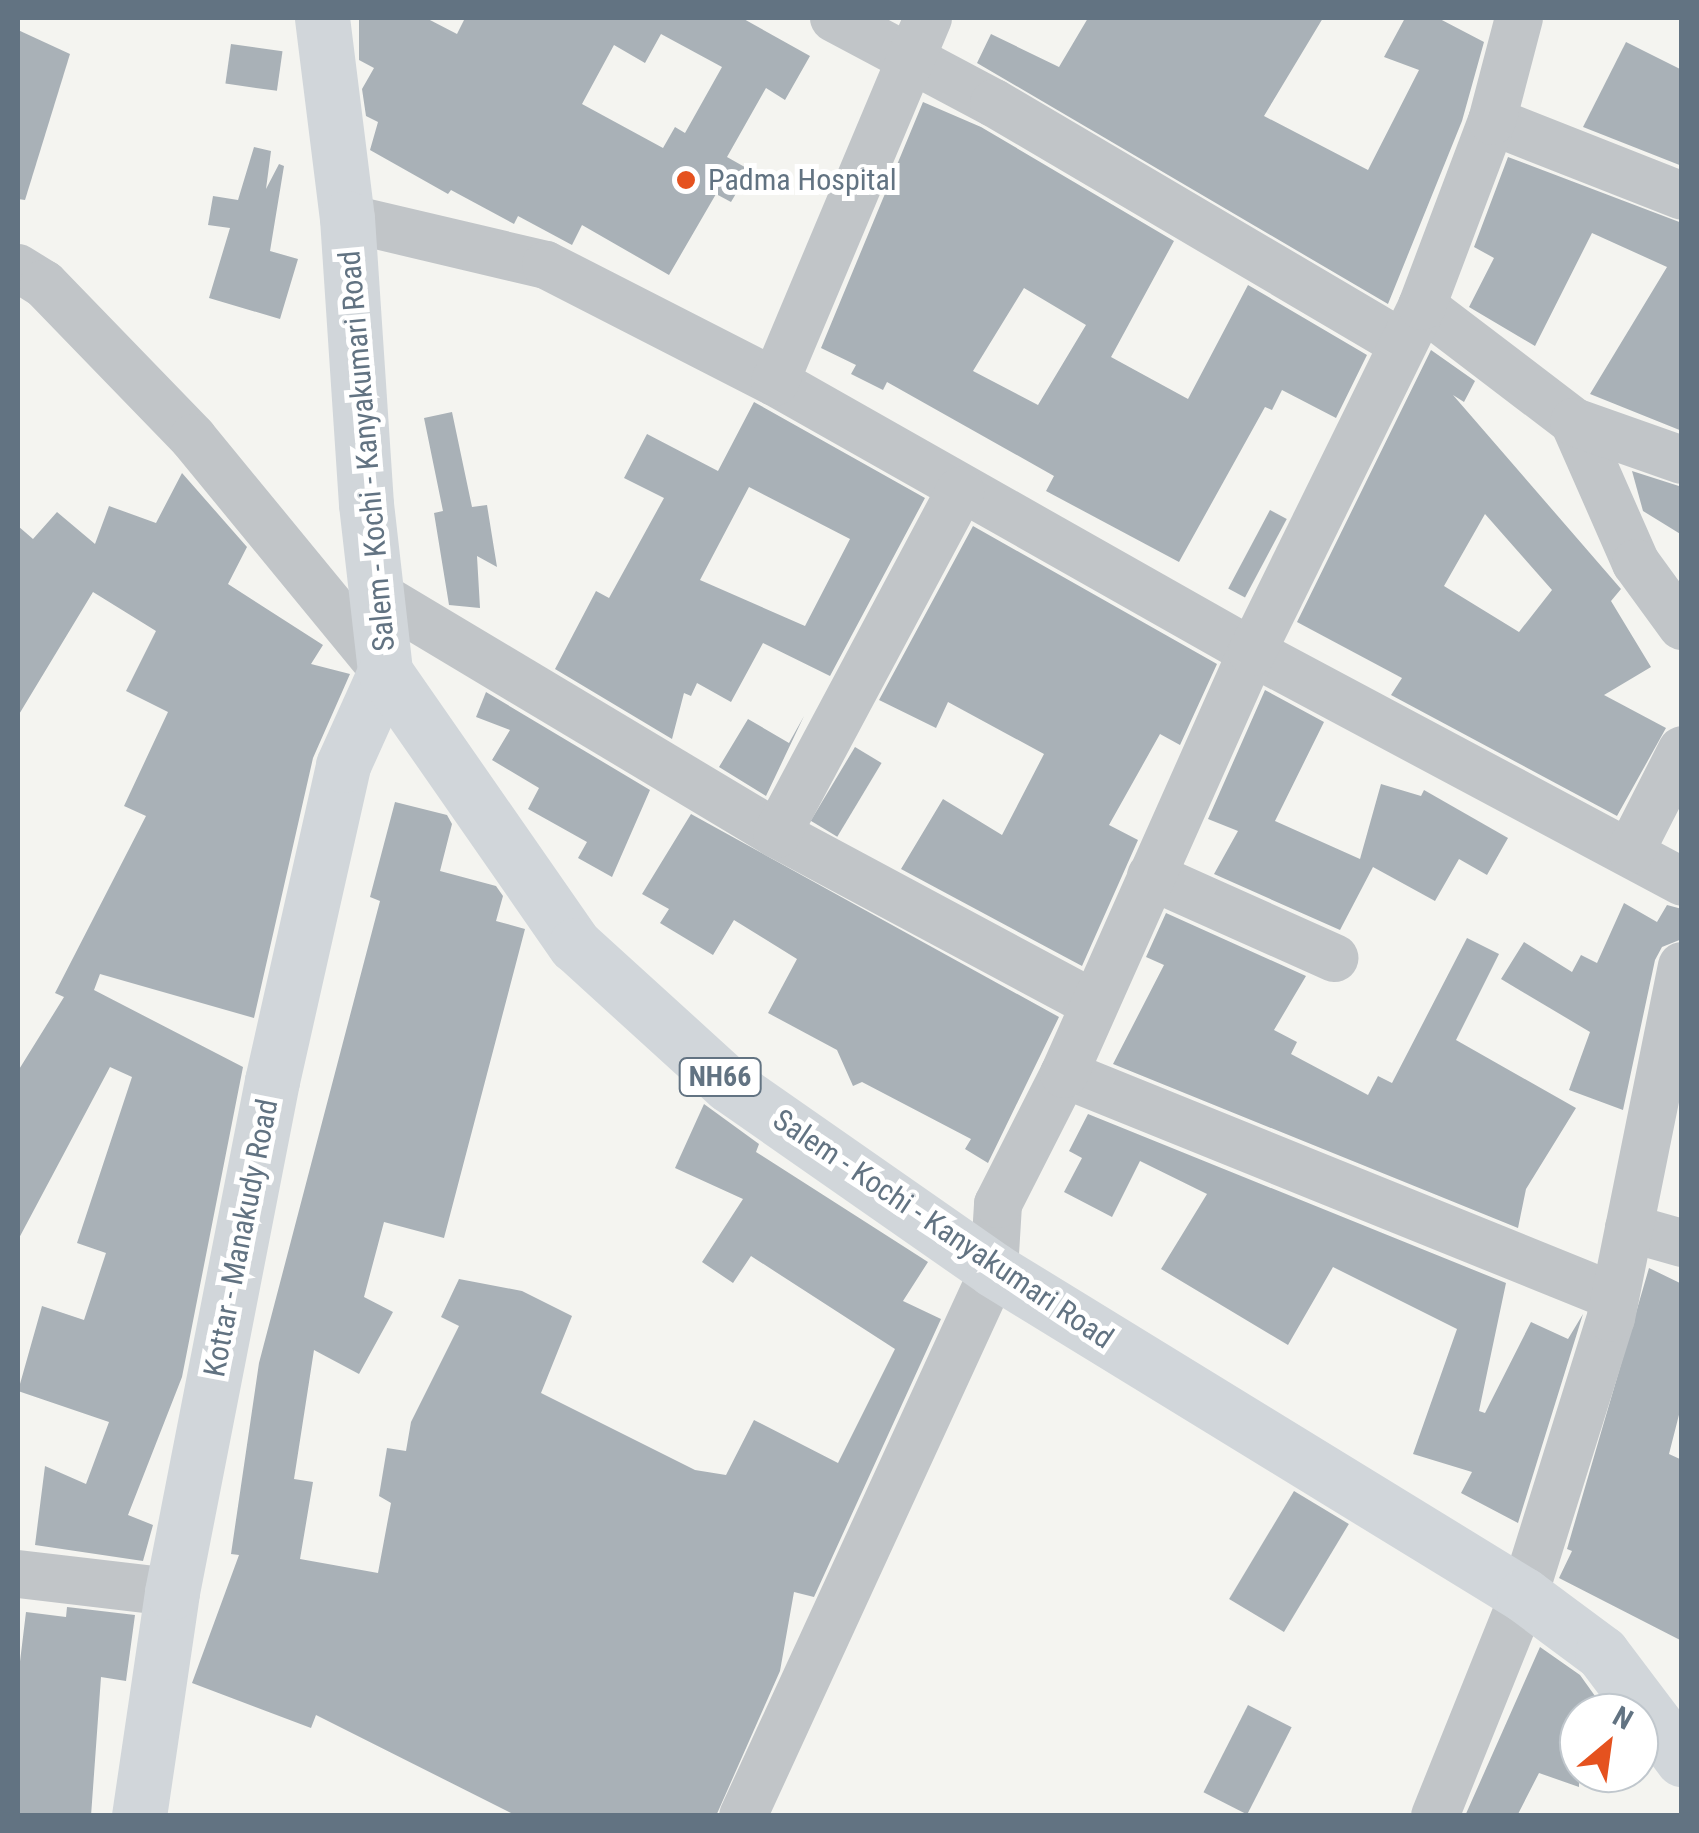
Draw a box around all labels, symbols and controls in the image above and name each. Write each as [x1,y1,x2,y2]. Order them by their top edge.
place label: Padma Hospital [708,162,897,198]
marker: Padma Hospital [673,167,699,193]
street label: Salem - Kochi - Kanyakumari Road [332,249,402,653]
road number: NH66 [678,1054,762,1100]
street label: Kottar - Manakudy Road [196,1096,286,1380]
street label: Salem - Kochi - Kanyakumari Road [766,1102,1120,1356]
north arrow [1559,1693,1659,1793]
text: N [1607,1699,1638,1737]

